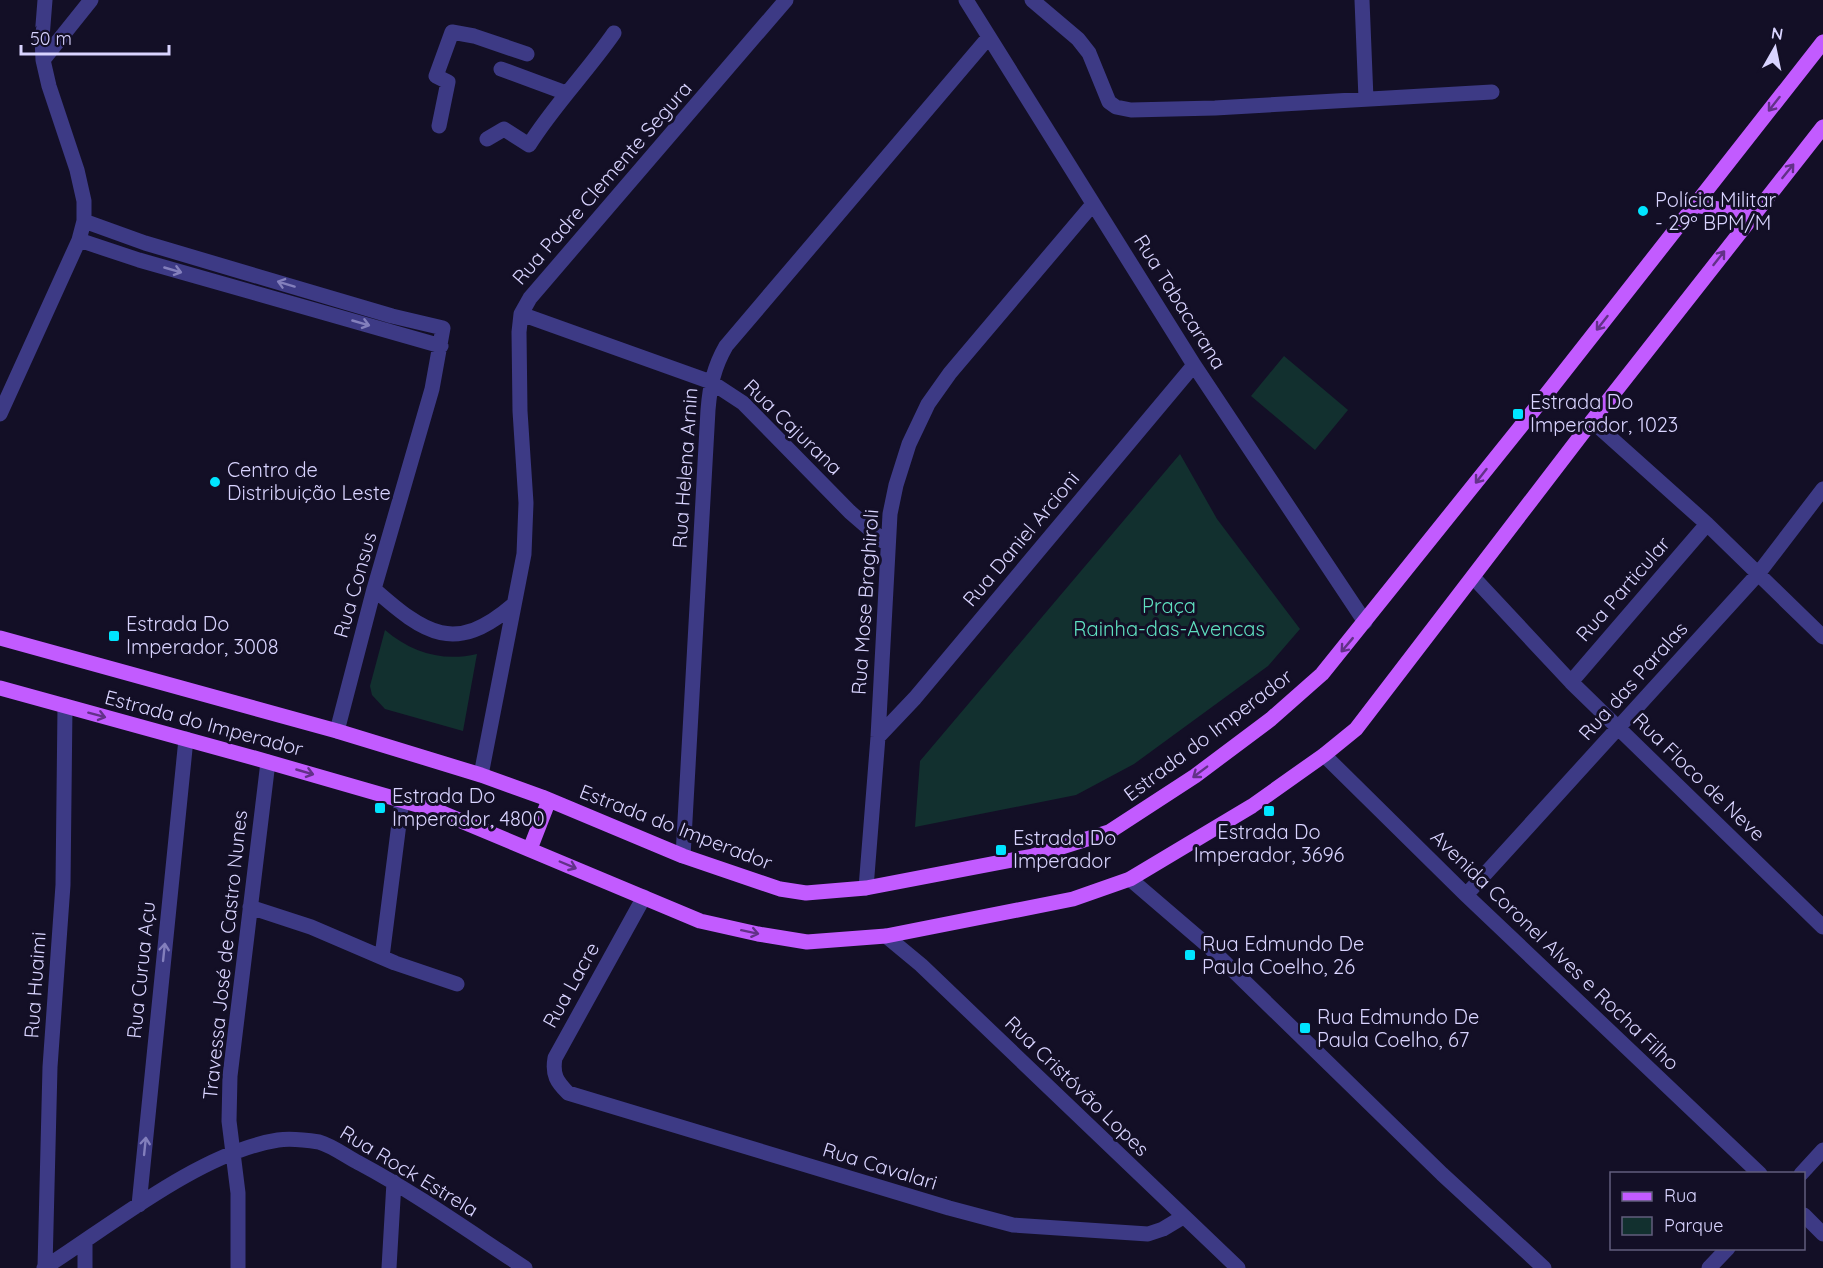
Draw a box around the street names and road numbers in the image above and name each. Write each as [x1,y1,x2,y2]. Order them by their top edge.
street label: Rua Padre Clemente Segura [506,76,697,289]
street label: Rua Tabacarana [1129,230,1232,374]
street label: Rua Cajurana [739,373,848,480]
street label: Rua Helena Arnin [666,387,703,549]
street label: Rua Daniel Arcioni [957,466,1084,611]
street label: Rua Mose Braghiroli [846,508,883,696]
street label: Rua Consus [327,529,382,641]
street label: Rua Particular [1570,531,1675,646]
street label: Rua das Paralas [1573,616,1692,745]
street label: Estrada do Imperador [1118,663,1297,806]
street label: Estrada do Imperador [102,684,306,761]
street label: Rua Floco de Neve [1628,707,1771,846]
street label: Estrada do Imperador [576,778,776,875]
street label: Travessa José de Castro Nunes [197,809,252,1101]
street label: Avenida Coronel Alves e Rocha Filho [1426,824,1685,1075]
street label: Rua Curua Açu [121,900,160,1040]
street label: Rua Huaimi [18,931,51,1039]
street label: Rua Lacre [537,938,604,1032]
street label: Rua Cristóvão Lopes [1000,1010,1155,1161]
street label: Rua Rock Estrela [336,1119,483,1222]
street label: Rua Cavalari [820,1136,940,1195]

